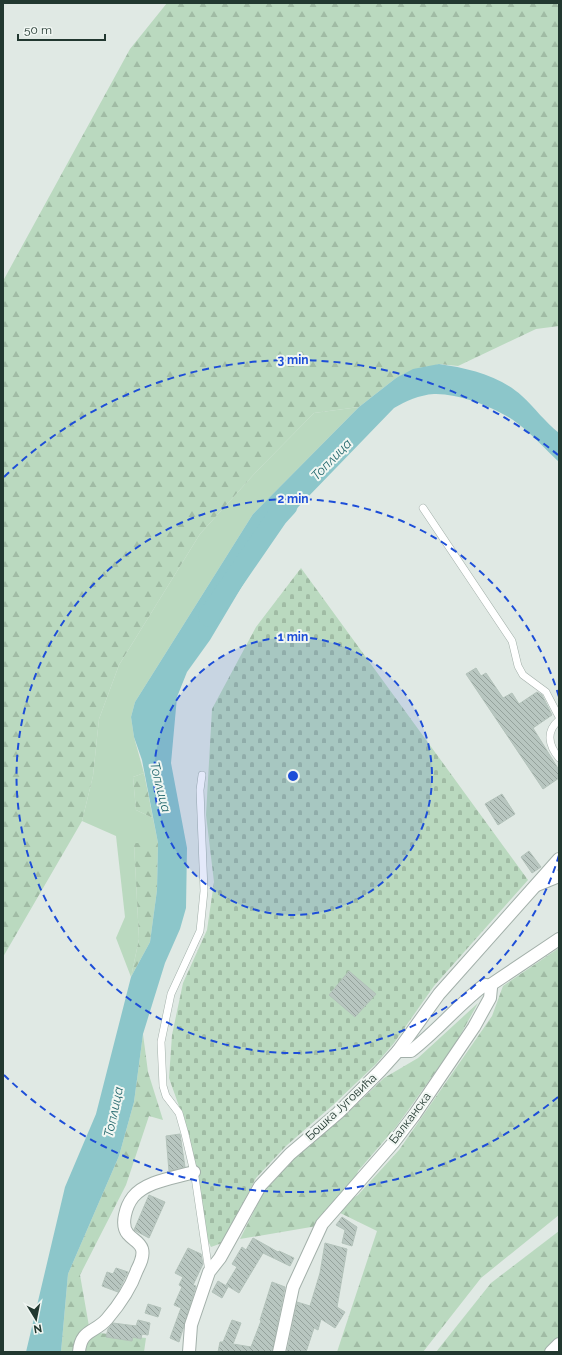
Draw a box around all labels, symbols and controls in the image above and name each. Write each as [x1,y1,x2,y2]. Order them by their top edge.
scale bar [18,16,105,42]
text: 50 m [24,23,52,37]
text: 3 min [277,353,309,367]
water label: Топлица [308,436,355,483]
text: 2 min [277,492,309,506]
text: 1 min [278,630,308,644]
water label: Топлица [147,760,174,814]
centre of rings [286,769,300,783]
street label: Бошка Југовића [303,1071,379,1143]
water label: Топлица [101,1085,126,1139]
street label: Балканска [386,1090,434,1146]
north arrow [16,1299,56,1339]
text: N [32,1321,43,1335]

